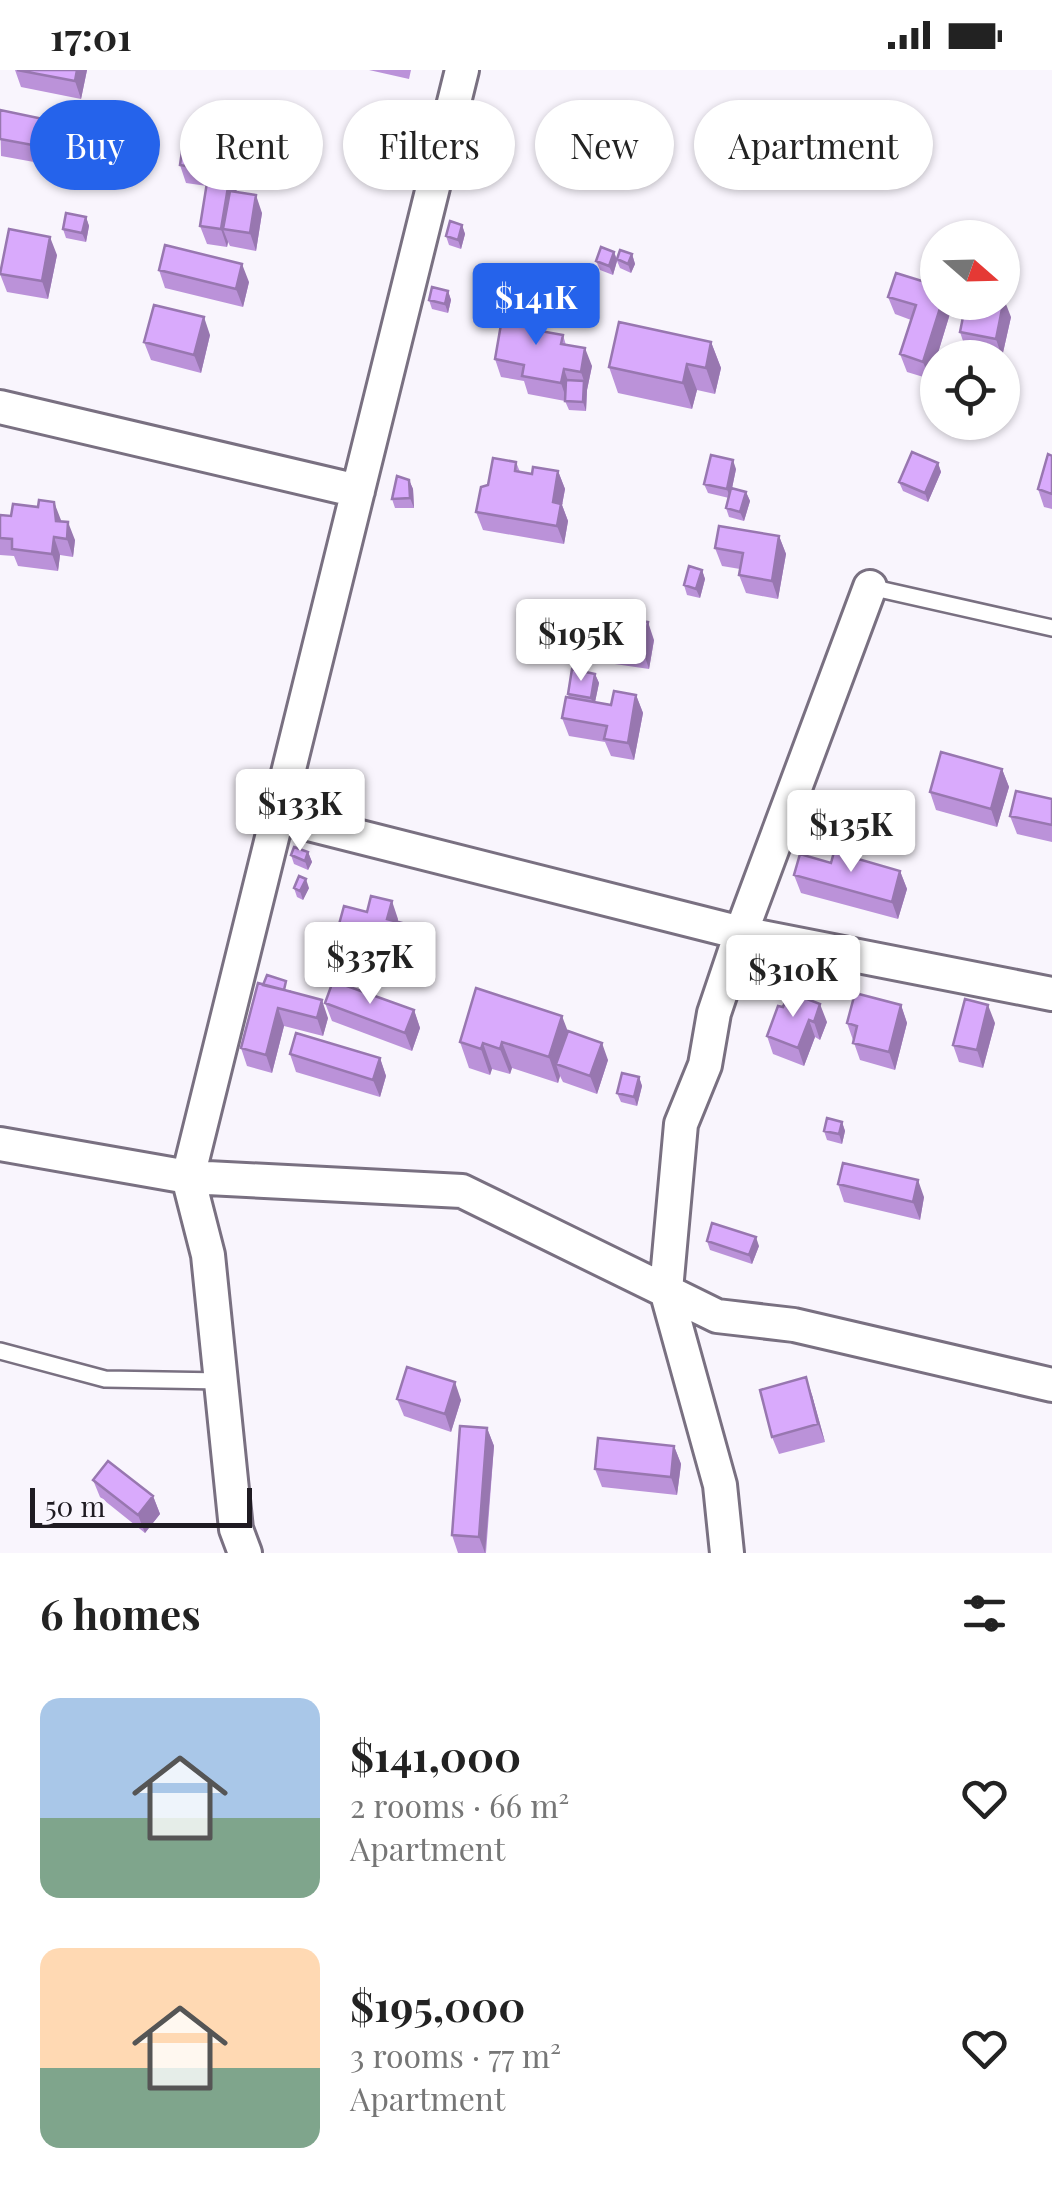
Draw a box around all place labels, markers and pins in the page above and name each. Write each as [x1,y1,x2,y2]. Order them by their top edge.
pin: $141K [466,263,606,348]
pin: $195K [511,599,651,684]
pin: $133K [230,769,370,854]
pin: $135K [781,790,921,875]
pin: $337K [300,922,440,1007]
pin: $310K [723,935,863,1020]

